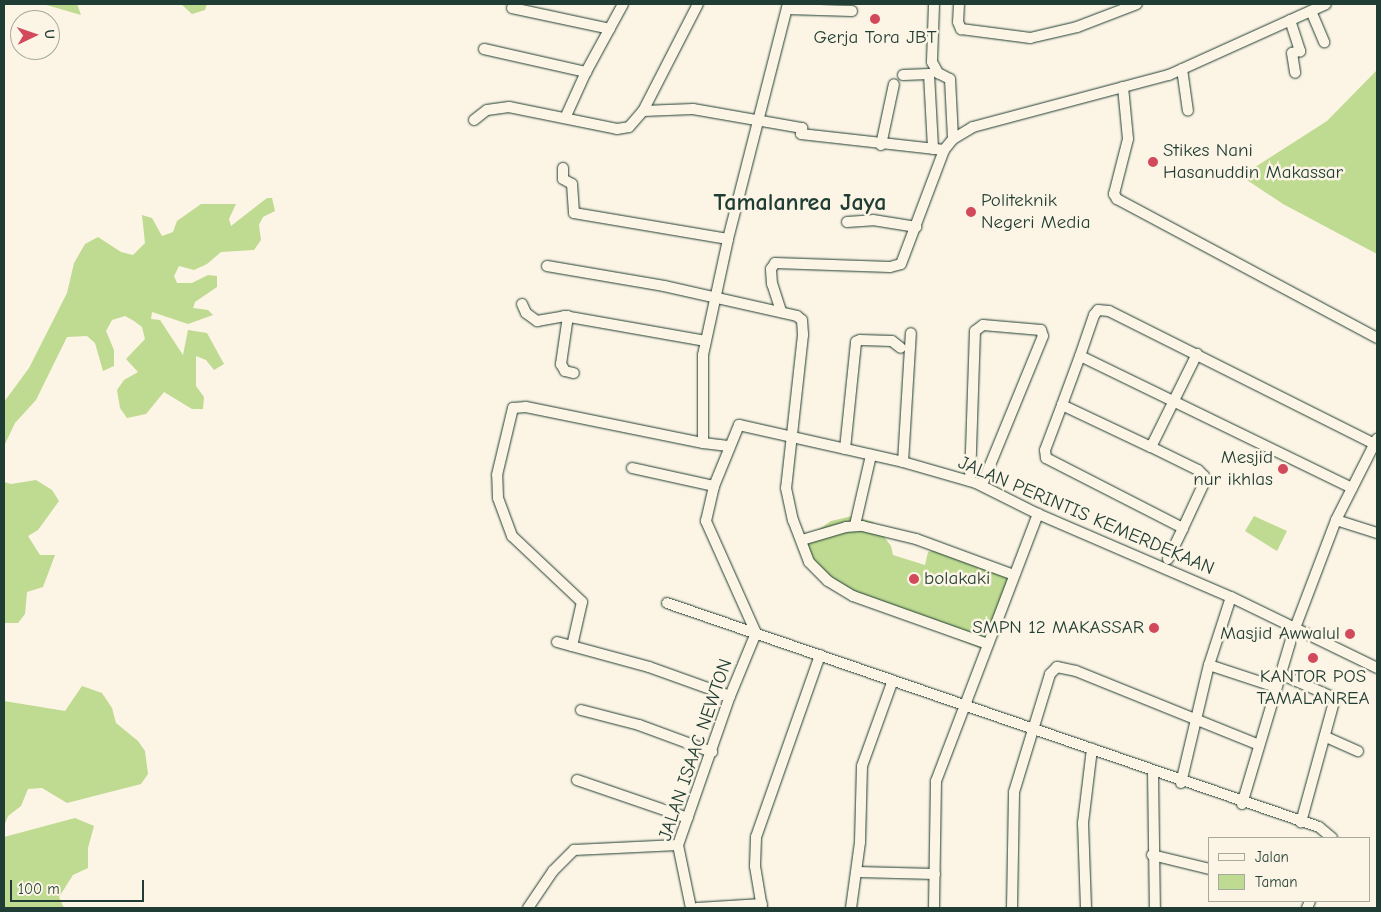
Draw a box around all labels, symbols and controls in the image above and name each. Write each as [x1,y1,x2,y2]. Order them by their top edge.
north arrow [10,10,60,60]
marker: Gerja Tora JBT [869,13,881,25]
place label: Gerja Tora JBT [813,27,937,49]
text: U [41,29,58,39]
place label: Stikes Nani Hasanuddin Makassar [1163,140,1343,184]
marker: Stikes Nani Hasanuddin Makassar [1147,156,1159,168]
district label: Tamalanrea Jaya [714,189,886,217]
place label: Politeknik Negeri Media [981,190,1090,234]
marker: Politeknik Negeri Media [965,206,977,218]
place label: Mesjid nur ikhlas [1193,447,1273,491]
street label: JALAN PERINTIS KEMERDEKAAN [954,452,1218,580]
marker: Mesjid nur ikhlas [1277,463,1289,475]
place label: bolakaki [924,568,990,590]
marker: bolakaki [908,573,920,585]
place label: SMPN 12 MAKASSAR [972,617,1144,639]
marker: SMPN 12 MAKASSAR [1148,622,1160,634]
place label: Masjid Awwalul [1220,623,1340,645]
marker: Masjid Awwalul [1344,628,1356,640]
marker: KANTOR POS TAMALANREA [1307,652,1319,664]
street label: JALAN ISAAC NEWTON [654,656,738,844]
place label: KANTOR POS TAMALANREA [1256,666,1370,710]
legend [1208,837,1371,902]
text: Jalan [1255,848,1289,866]
scale bar [12,870,146,902]
text: Taman [1255,873,1298,891]
text: 100 m [18,880,60,898]

